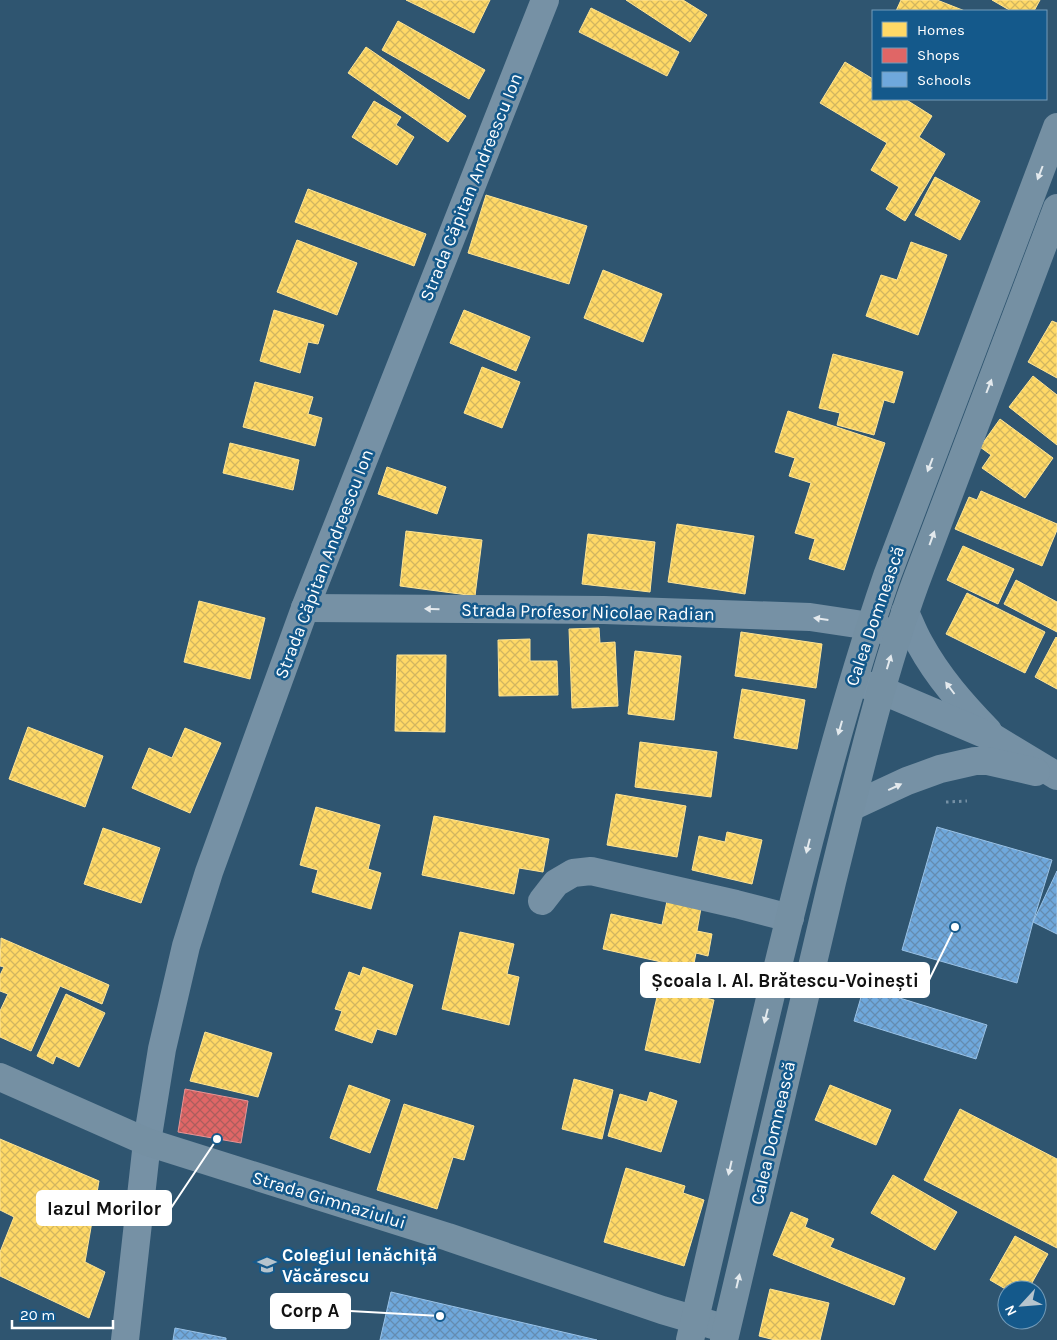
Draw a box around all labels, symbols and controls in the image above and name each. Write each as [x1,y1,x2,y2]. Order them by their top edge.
legend [872,10,1047,100]
text: Homes [917,21,965,39]
text: Shops [917,46,960,64]
street label: Strada Căpitan Andreescu Ion [415,70,527,304]
text: Schools [917,71,971,89]
one-way arrow [1036,165,1043,180]
one-way arrow [985,378,993,393]
street label: Strada Căpitan Andreescu Ion [270,446,378,682]
one-way arrow [926,458,934,473]
one-way arrow [929,531,936,546]
street label: Calea Domnească [841,543,909,689]
street label: Strada Profesor Nicolae Radian [461,599,715,625]
one-way arrow [423,605,439,613]
one-way arrow [813,615,829,623]
one-way arrow [886,655,894,670]
one-way arrow [944,682,955,695]
one-way arrow [835,720,843,735]
one-way arrow [888,783,902,791]
one-way arrow [804,838,812,853]
callout: Școala I. Al. Brătescu-Voinești [641,963,929,997]
text: Școala I. Al. Brătescu-Voinești [651,970,919,992]
one-way arrow [762,1008,770,1023]
street label: Calea Domnească [746,1059,800,1207]
one-way arrow [726,1160,734,1175]
street label: Strada Gimnaziului [249,1166,409,1234]
callout: Iazul Morilor [37,1191,171,1225]
text: Iazul Morilor [47,1198,161,1220]
place label: Colegiul Ienăchiță Văcărescu [282,1244,437,1287]
school or university icon: Colegiul Ienăchiță Văcărescu [256,1254,278,1276]
one-way arrow [734,1274,742,1289]
north arrow [997,1280,1047,1330]
callout: Corp A [271,1294,350,1328]
scale bar [12,1298,114,1330]
text: Corp A [281,1300,339,1322]
text: N [1001,1302,1021,1319]
text: 20 m [20,1306,55,1324]

